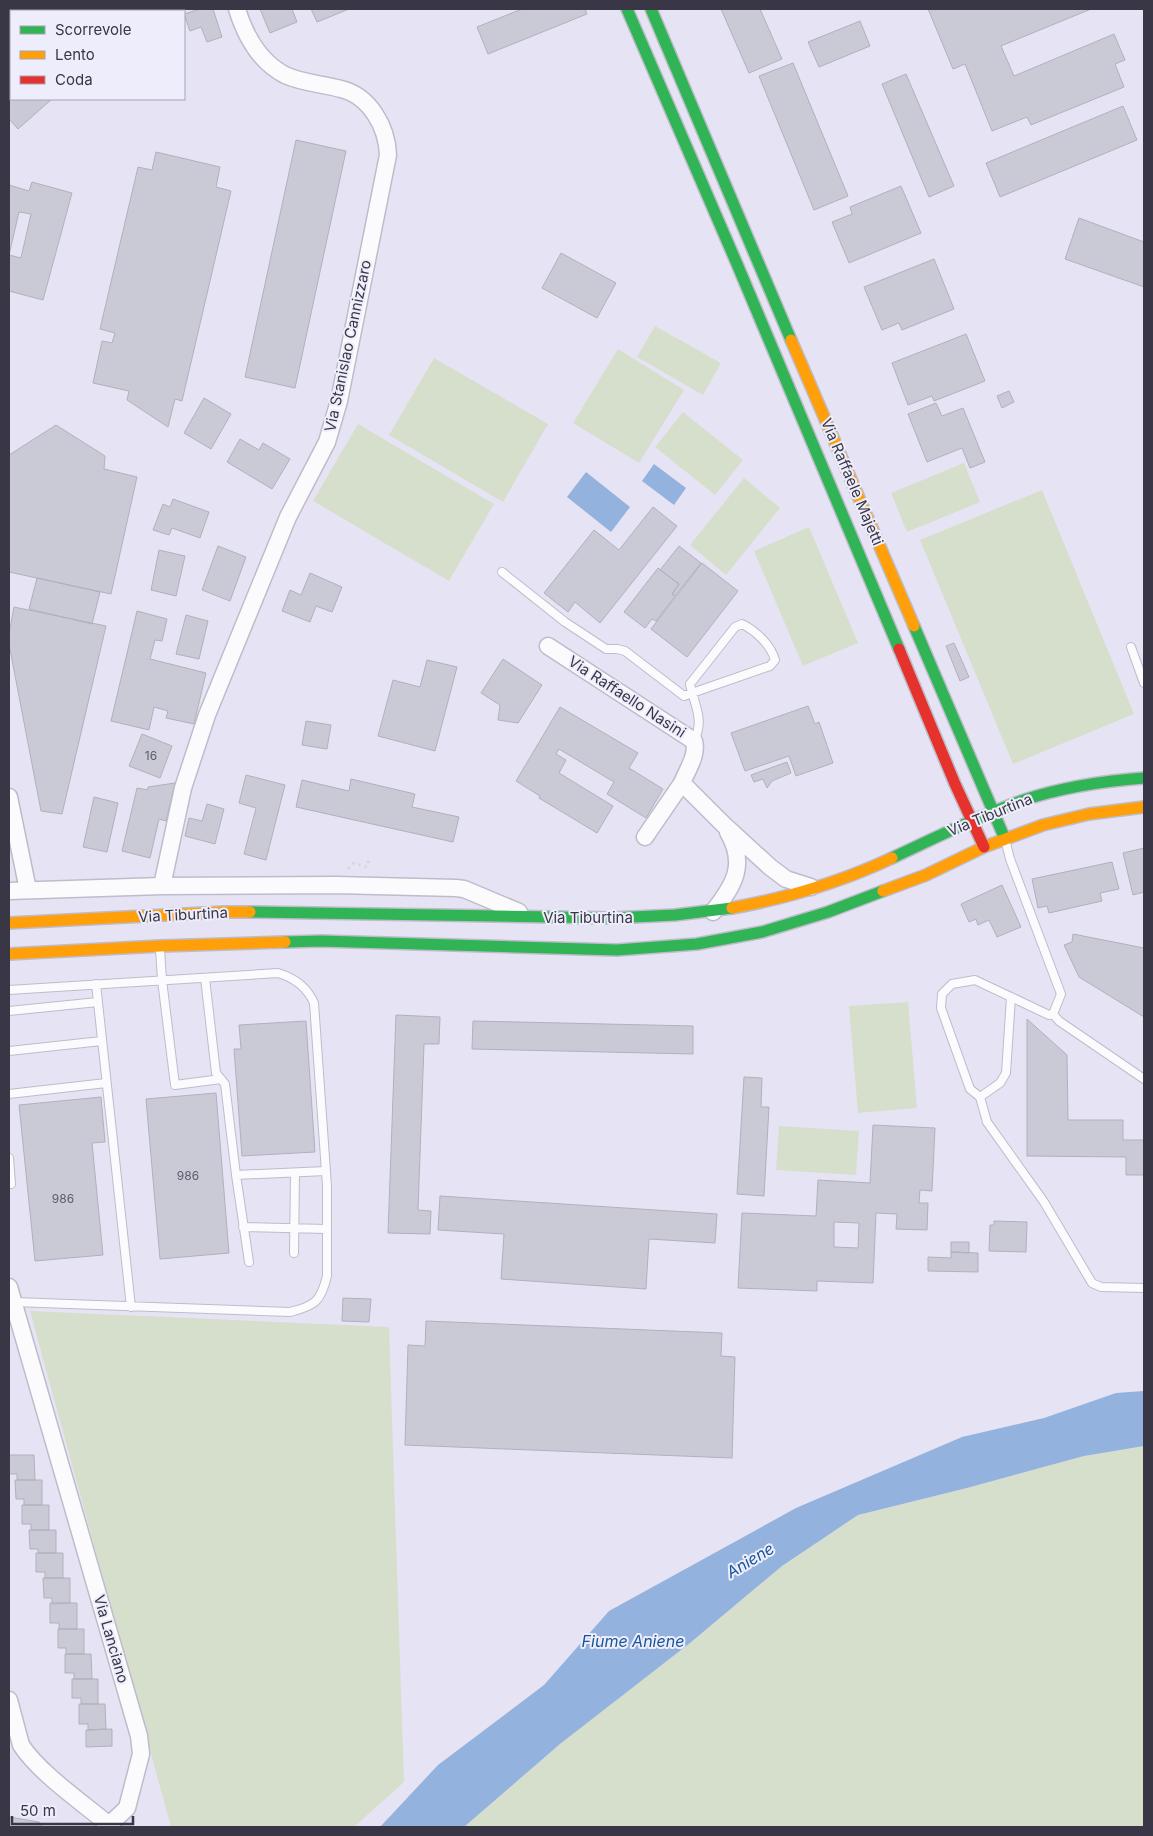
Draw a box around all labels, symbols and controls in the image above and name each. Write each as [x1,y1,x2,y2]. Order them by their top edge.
legend [10,10,185,100]
text: Scorrevole [55,20,131,39]
text: Lento [55,45,95,64]
text: Coda [55,70,93,89]
street label: Via Stanislao Cannizzaro [320,258,375,434]
street label: Via Raffaele Majetti [817,415,888,548]
street label: Via Raffaello Nasini [565,651,690,742]
house number: 16 [145,748,157,763]
street label: Via Tiburtina [945,789,1035,840]
street label: Via Tiburtina [138,903,228,926]
street label: Via Tiburtina [543,908,633,927]
house number: 986 [177,1168,199,1183]
house number: 986 [52,1191,74,1206]
water label: Aniene [722,1538,778,1583]
street label: Via Lanciano [90,1593,133,1685]
water label: Fiume Aniene [582,1631,684,1651]
scale bar [12,1794,134,1826]
text: 50 m [20,1801,56,1820]

